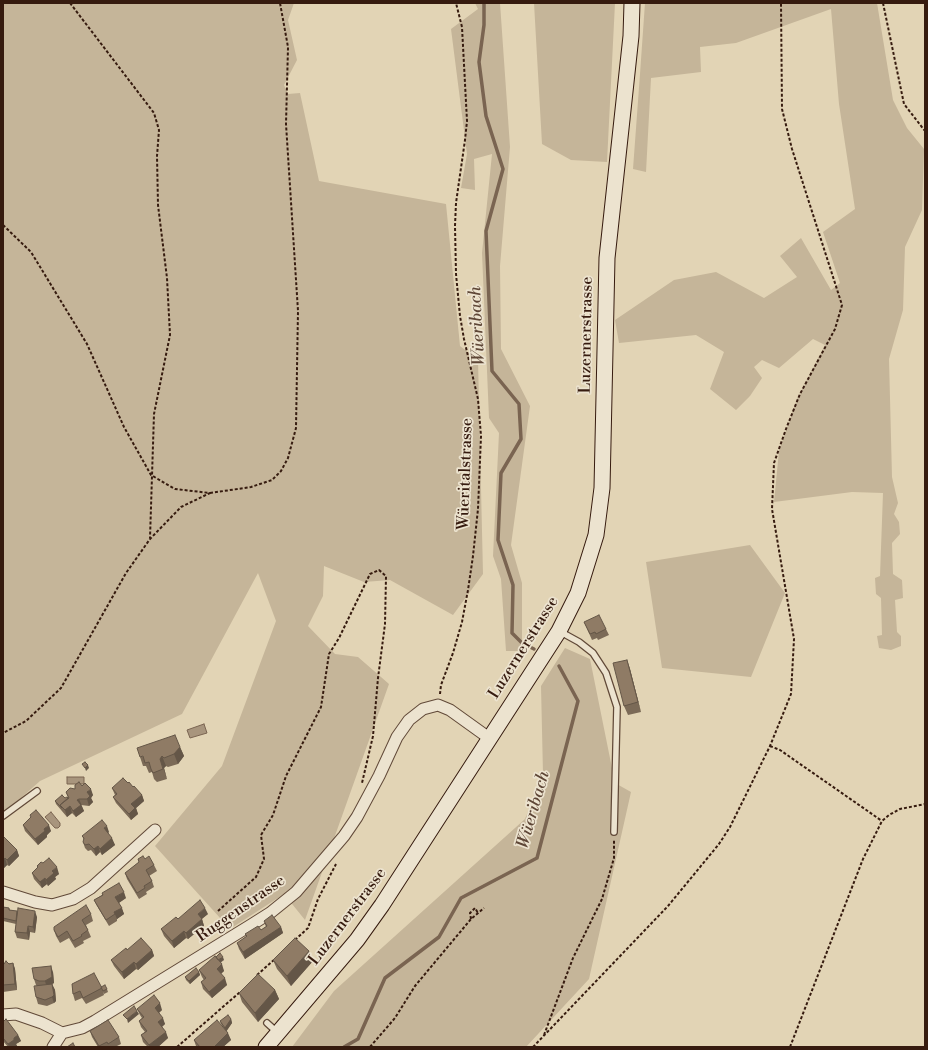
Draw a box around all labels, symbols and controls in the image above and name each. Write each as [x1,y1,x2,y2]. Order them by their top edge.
street label: Luzernerstrasse [576,276,598,394]
water label: Wüeribach [466,286,490,366]
street label: Wüeritalstrasse [454,418,478,530]
street label: Luzernerstrasse [485,593,563,703]
water label: Wüeribach [513,769,555,851]
street label: Luzernerstrasse [305,864,391,970]
street label: Ruggenstrasse [193,871,289,947]

